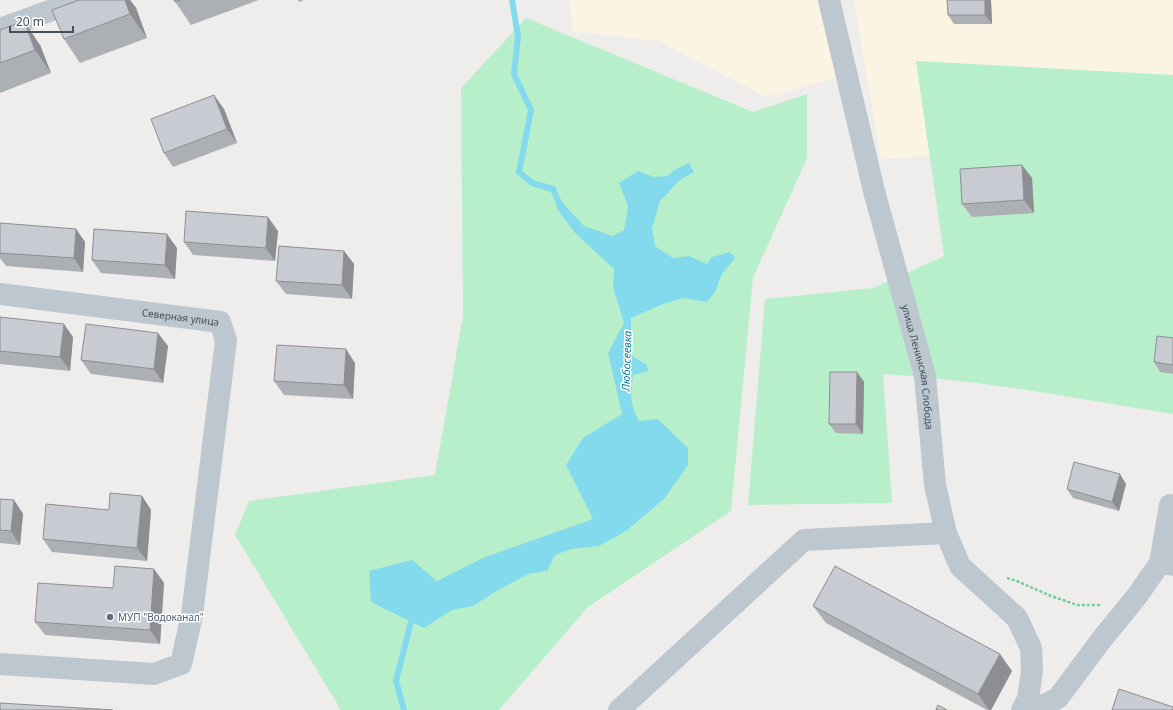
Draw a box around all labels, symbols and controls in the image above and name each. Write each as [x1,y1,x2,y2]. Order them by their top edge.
scale bar [10,8,73,34]
text: 20 m [16,13,44,30]
street label: улица Ленинская Слобода [899,303,937,430]
street label: Северная улица [141,305,220,329]
water label: Любосеевка [617,330,635,393]
place label: МУП "Водоканал" [118,610,204,624]
marker: МУП "Водоканал" [105,612,115,622]

